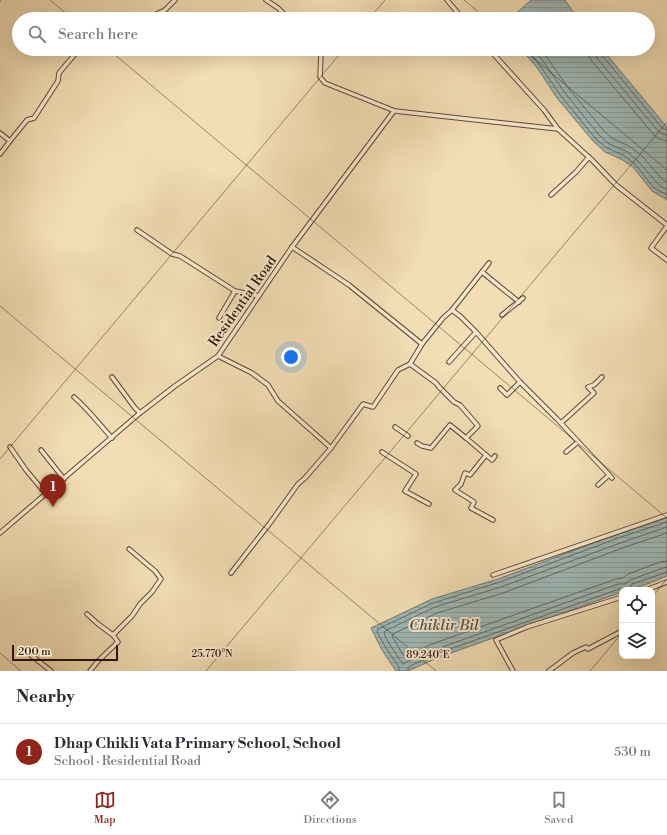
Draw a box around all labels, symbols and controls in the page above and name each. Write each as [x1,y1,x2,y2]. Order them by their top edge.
search box [12,12,655,56]
icon: search [26,23,48,45]
text: Search here [58,25,138,44]
street label: Residential Road [205,253,281,351]
your location [281,347,301,367]
pin: 1 [40,474,66,507]
map controls [619,587,655,659]
button: locate [619,587,655,623]
water label: Chiklir Bil [409,616,479,635]
button: layers [619,623,655,659]
scale bar [12,643,118,662]
text: 200 m [18,645,51,659]
text: 25.770°N [191,648,233,660]
text: 89.240°E [406,649,450,661]
text: Nearby [16,686,75,708]
text: Dhap Chikli Vata Primary School, School [54,734,341,753]
text: 1 [26,744,32,760]
text: 530 m [614,744,651,760]
text: School · Residential Road [54,753,201,769]
tab: Map [94,789,116,827]
tab: Directions [304,789,357,827]
tab: Saved [544,789,573,827]

